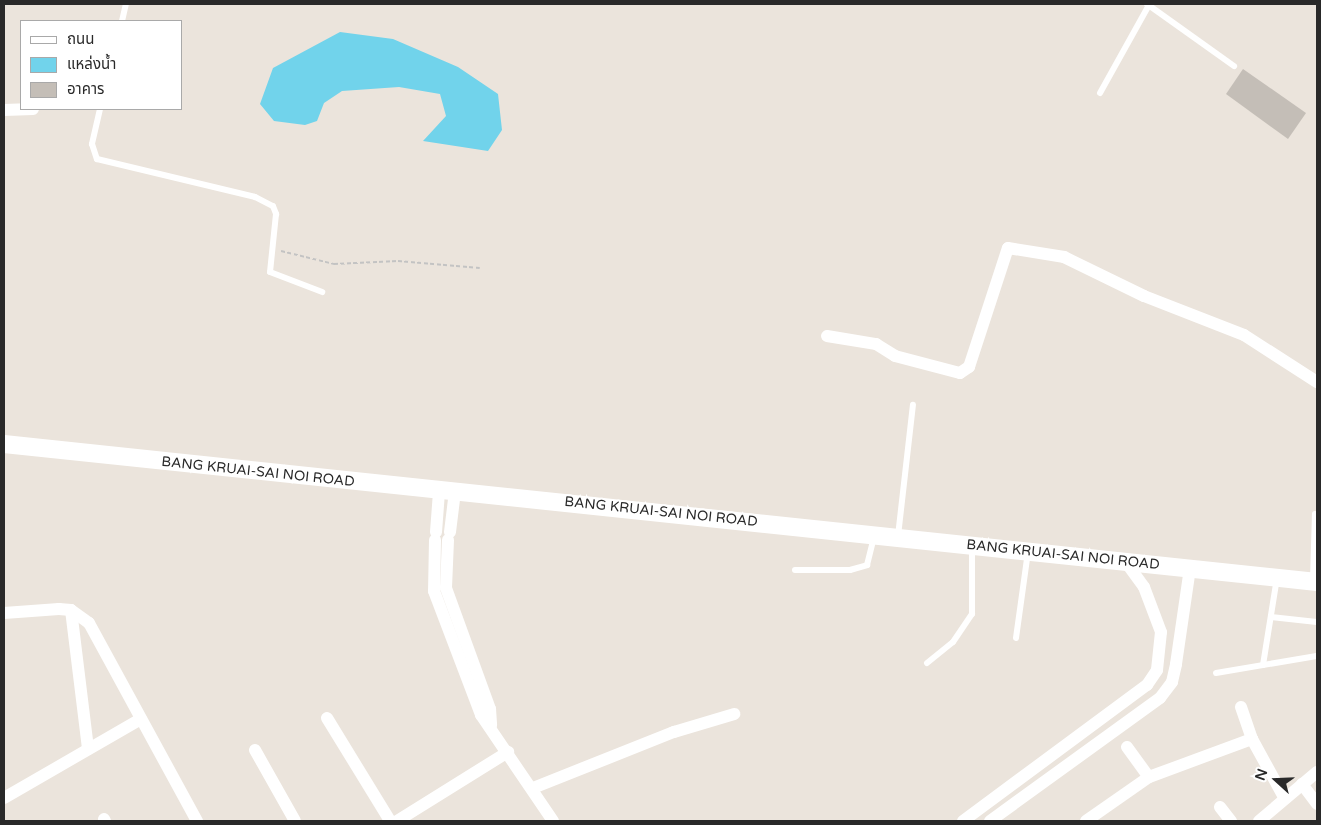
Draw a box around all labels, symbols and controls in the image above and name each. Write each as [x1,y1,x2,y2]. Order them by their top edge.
legend [20,20,182,110]
text: ถนน [67,30,94,48]
text: แหล่งน้ำ [67,55,116,73]
text: อาคาร [67,80,104,98]
street label: BANG KRUAI-SAI NOI ROAD [161,453,355,491]
street label: BANG KRUAI-SAI NOI ROAD [564,493,758,531]
street label: BANG KRUAI-SAI NOI ROAD [966,536,1160,574]
north arrow [1251,755,1301,805]
text: N [1252,767,1271,783]

